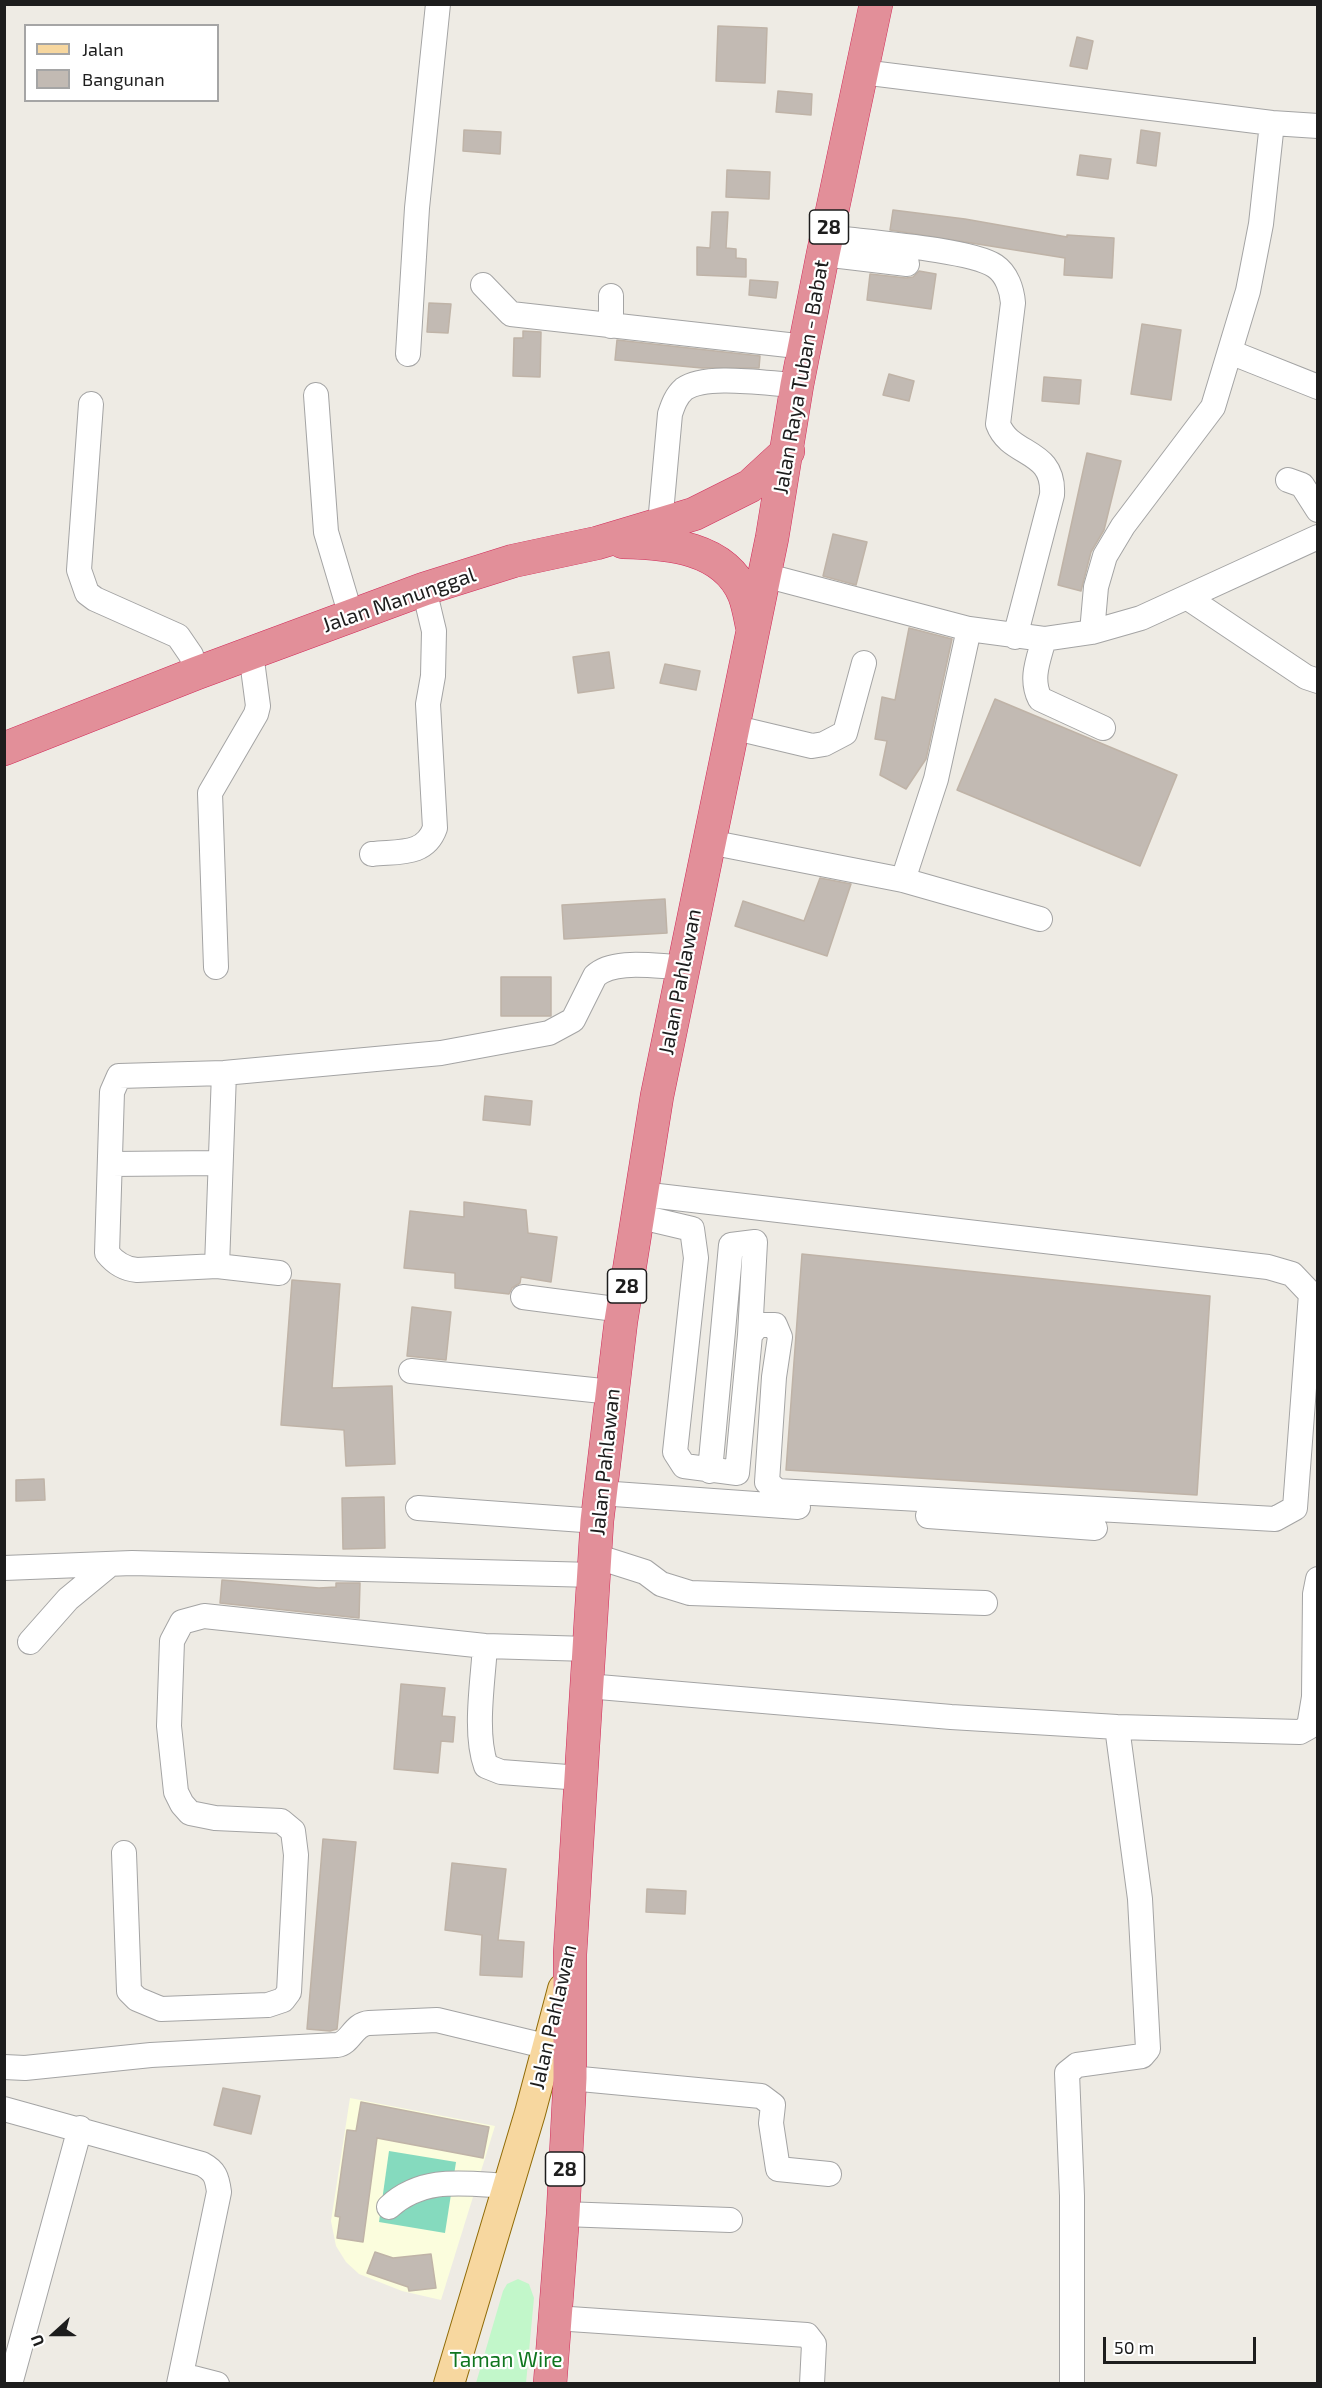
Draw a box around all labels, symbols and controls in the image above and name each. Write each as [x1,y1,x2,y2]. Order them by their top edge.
legend [24,24,219,102]
text: Jalan [82,38,124,60]
text: Bangunan [82,68,165,90]
road number: 28 [810,210,848,244]
street label: Jalan Raya Tuban - Babat [768,258,834,496]
street label: Jalan Manunggal [319,562,479,638]
street label: Jalan Pahlawan [654,907,706,1057]
road number: 28 [608,1269,646,1303]
street label: Jalan Pahlawan [585,1387,625,1537]
street label: Jalan Pahlawan [524,1942,582,2092]
road number: 28 [546,2152,584,2186]
north arrow [24,2304,84,2364]
scale bar [1106,2325,1259,2363]
text: U [26,2332,48,2349]
text: 50 m [1114,2336,1154,2358]
park label: Taman Wire [449,2347,563,2373]

